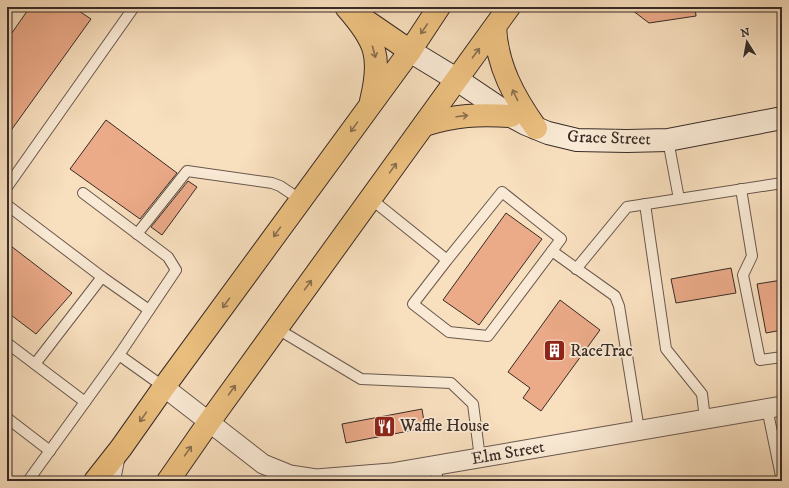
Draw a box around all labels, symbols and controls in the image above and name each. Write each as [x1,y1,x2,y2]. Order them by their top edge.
north arrow [727,22,767,62]
one-way arrow [420,23,428,34]
text: N [740,25,751,41]
one-way arrow [371,45,378,58]
one-way arrow [472,48,480,59]
one-way arrow [511,89,518,101]
one-way arrow [455,112,468,120]
one-way arrow [349,122,358,133]
street label: Grace Street [567,126,652,150]
one-way arrow [389,162,397,173]
one-way arrow [273,227,281,238]
one-way arrow [304,279,312,290]
one-way arrow [222,297,230,308]
building icon: RaceTrac [541,338,567,364]
place label: RaceTrac [570,340,633,362]
one-way arrow [228,385,236,396]
one-way arrow [139,412,147,423]
restaurant icon: Waffle House [371,413,397,439]
place label: Waffle House [399,415,489,437]
street label: Elm Street [470,436,547,470]
one-way arrow [184,446,192,457]

